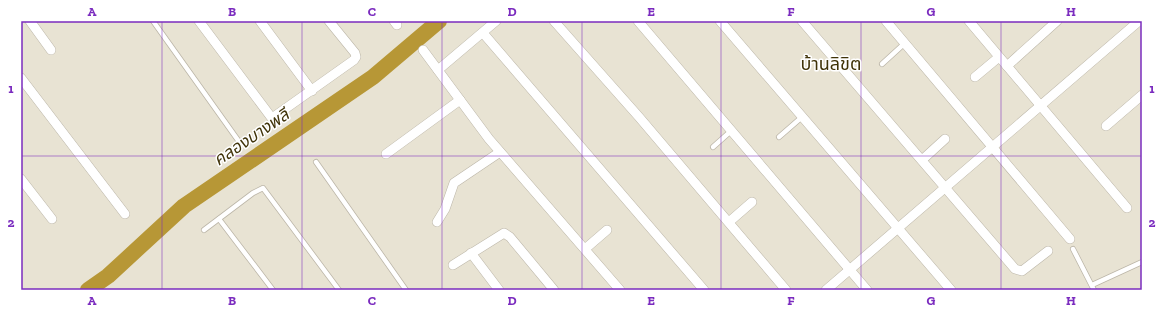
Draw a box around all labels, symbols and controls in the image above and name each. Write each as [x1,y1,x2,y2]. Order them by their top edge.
text: A [88,4,97,19]
text: B [228,4,236,19]
text: C [368,4,376,19]
text: D [507,4,517,19]
text: E [647,4,655,19]
text: F [787,4,795,19]
text: G [927,4,936,19]
text: H [1066,4,1076,19]
district label: บ้านลิขิต [801,53,861,75]
text: 1 [8,81,14,96]
text: 1 [1149,81,1155,96]
water label: คลองบางพลี [209,103,294,170]
text: 2 [8,215,15,230]
text: 2 [1149,215,1156,230]
text: A [88,293,97,308]
text: B [228,293,236,308]
text: C [368,293,376,308]
text: D [507,293,517,308]
text: E [647,293,655,308]
text: F [787,293,795,308]
text: G [927,293,936,308]
text: H [1066,293,1076,308]

